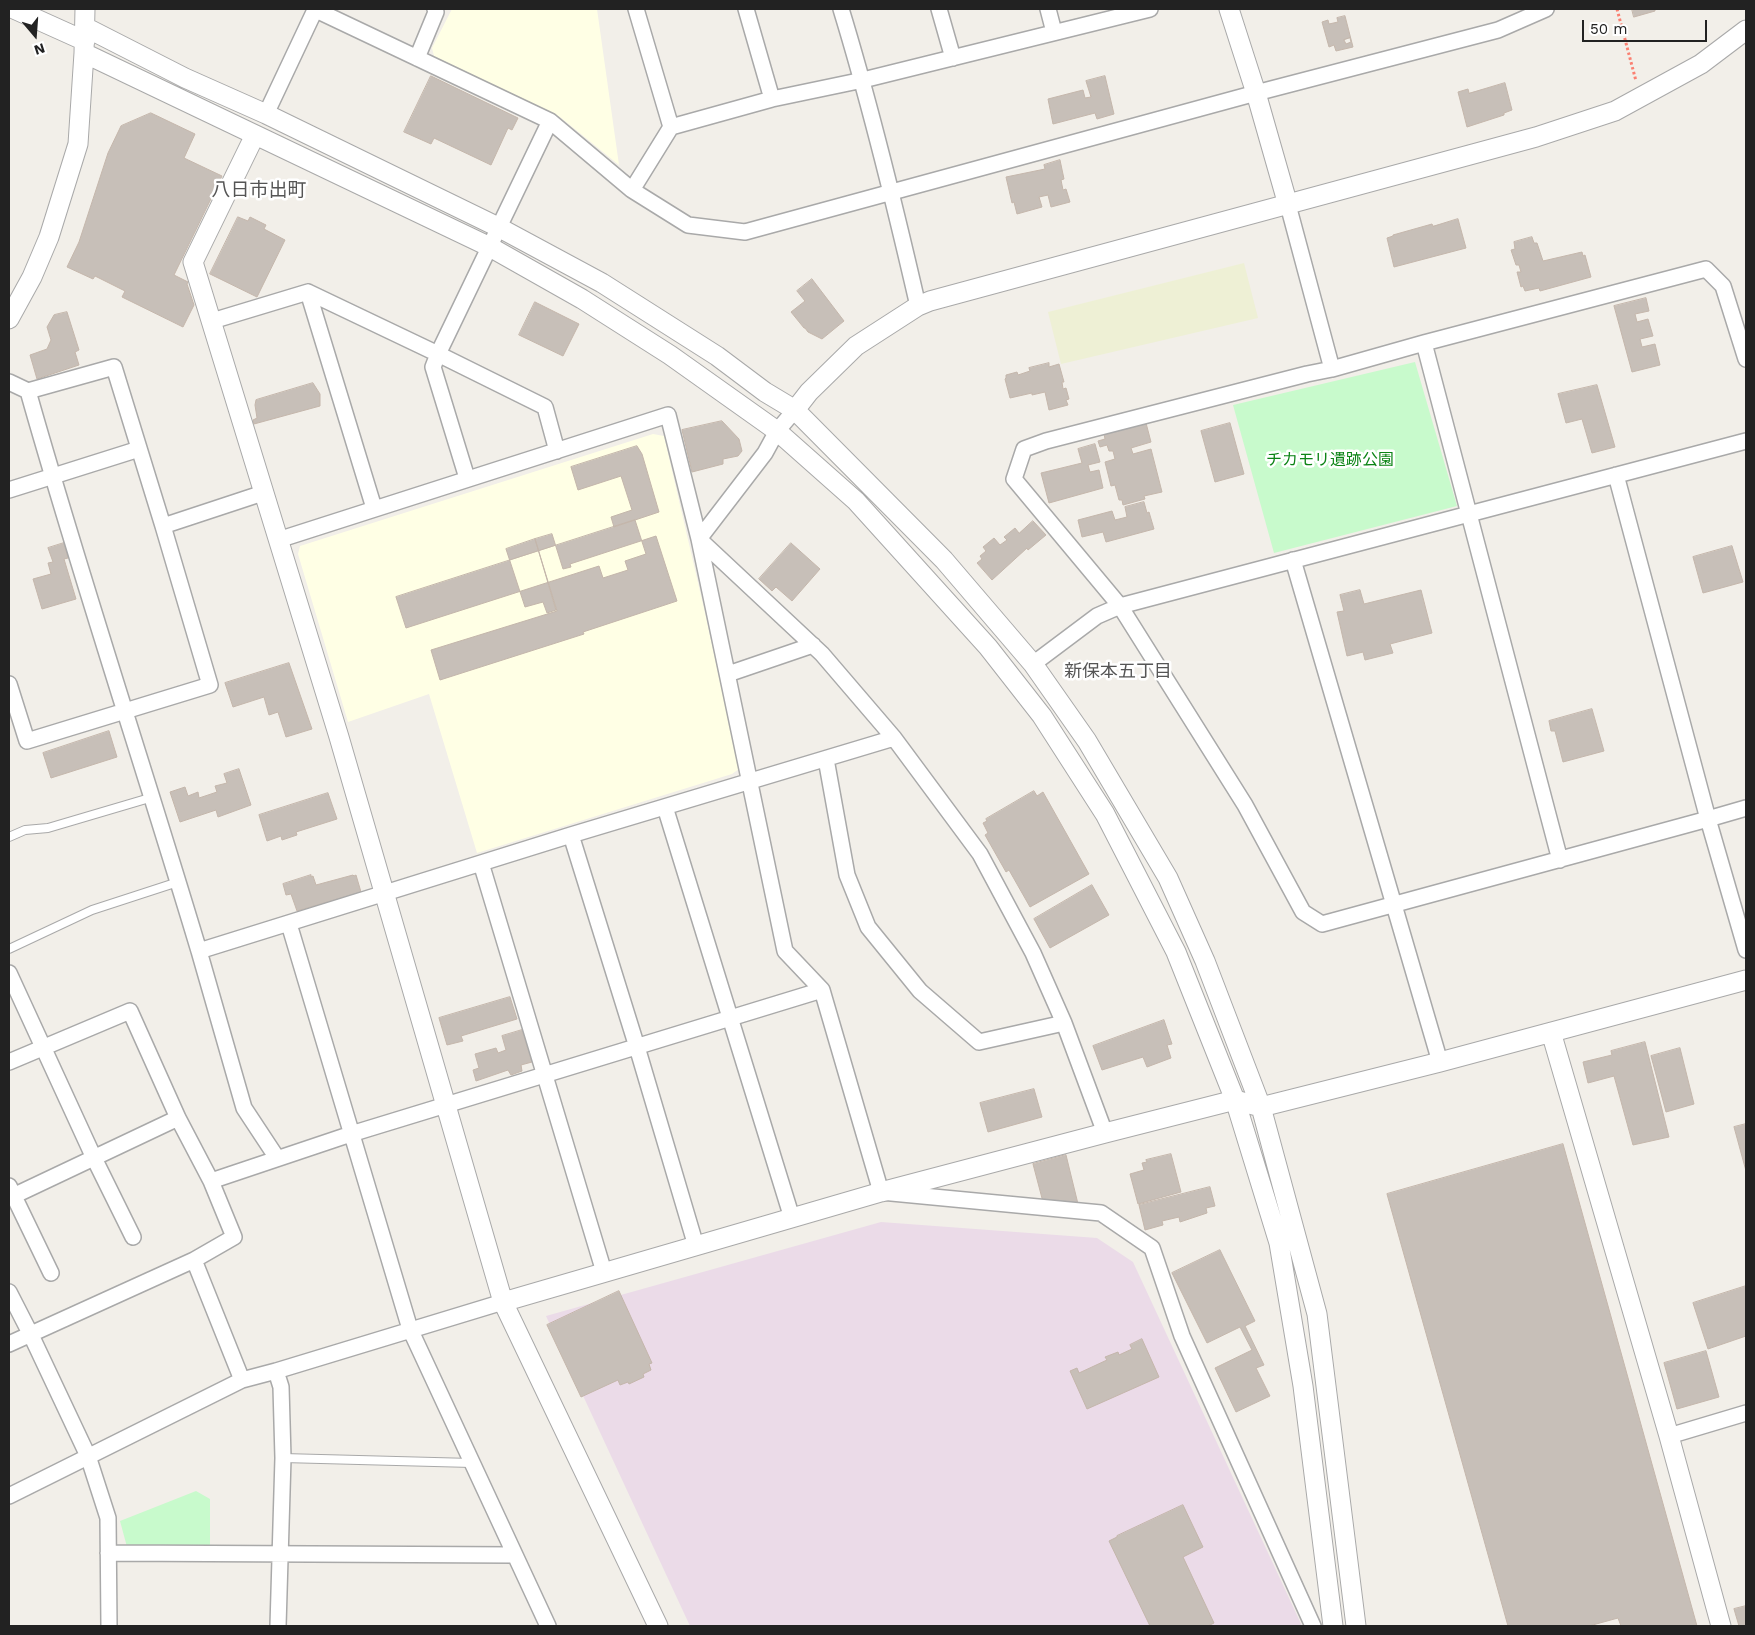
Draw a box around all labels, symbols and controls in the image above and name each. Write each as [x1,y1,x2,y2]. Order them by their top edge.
north arrow [10,10,60,60]
scale bar [1585,10,1710,42]
text: 50 m [1590,20,1627,38]
text: N [32,40,47,58]
district label: 八日市出町 [212,179,306,201]
park label: チカモリ遺跡公園 [1266,450,1394,470]
district label: 新保本五丁目 [1064,661,1172,683]

